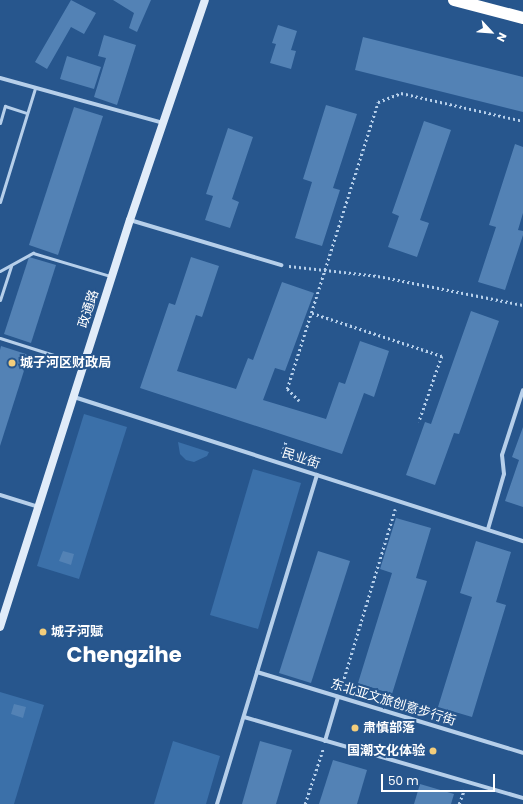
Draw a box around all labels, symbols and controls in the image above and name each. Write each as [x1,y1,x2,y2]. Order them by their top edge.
north arrow [471,12,511,52]
text: N [493,30,511,44]
street label: 政通路 [76,288,102,330]
place label: 城子河区财政局 [20,355,111,371]
marker: 城子河区财政局 [7,358,17,368]
street label: 民业街 [280,446,322,472]
place label: 城子河赋 [51,624,103,640]
marker: 城子河赋 [38,627,48,637]
district label: Chengzihe [66,642,182,668]
street label: 东北亚文旅创意步行街 [329,677,457,729]
place label: 肃慎部落 [363,720,415,736]
marker: 肃慎部落 [350,723,360,733]
place label: 国潮文化体验 [347,743,425,759]
marker: 国潮文化体验 [428,746,438,756]
scale bar [383,766,497,792]
text: 50 m [388,772,419,789]

